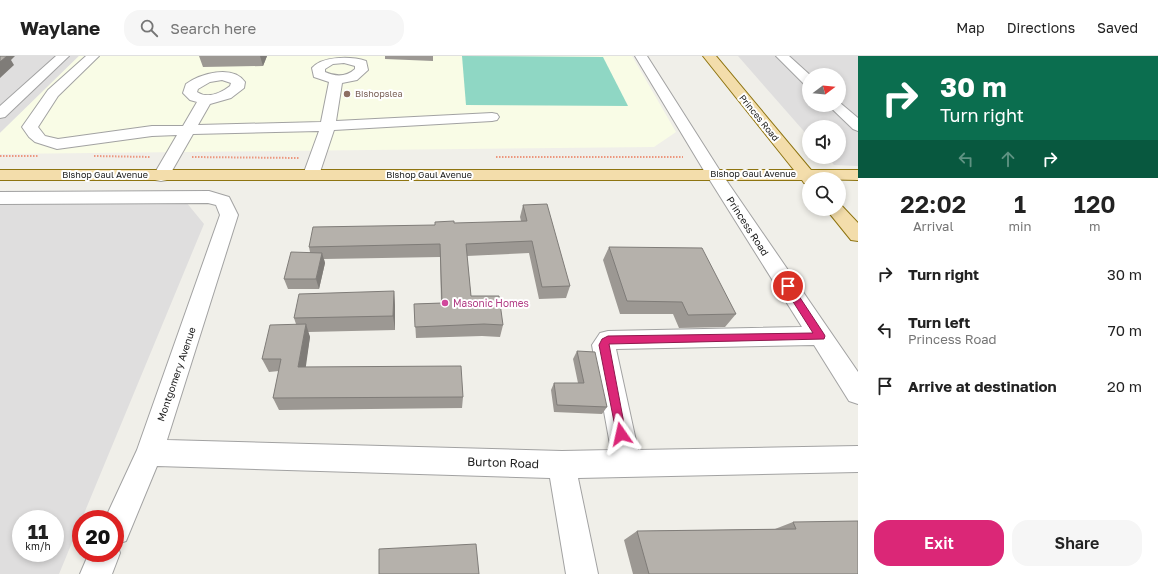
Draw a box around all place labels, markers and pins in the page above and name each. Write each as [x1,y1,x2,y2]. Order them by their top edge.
place label: Bishopslea [355,88,403,99]
marker: Bishopslea [342,89,352,99]
pin [771,269,805,303]
place label: Masonic Homes [453,297,529,309]
marker: Masonic Homes [440,298,450,308]

